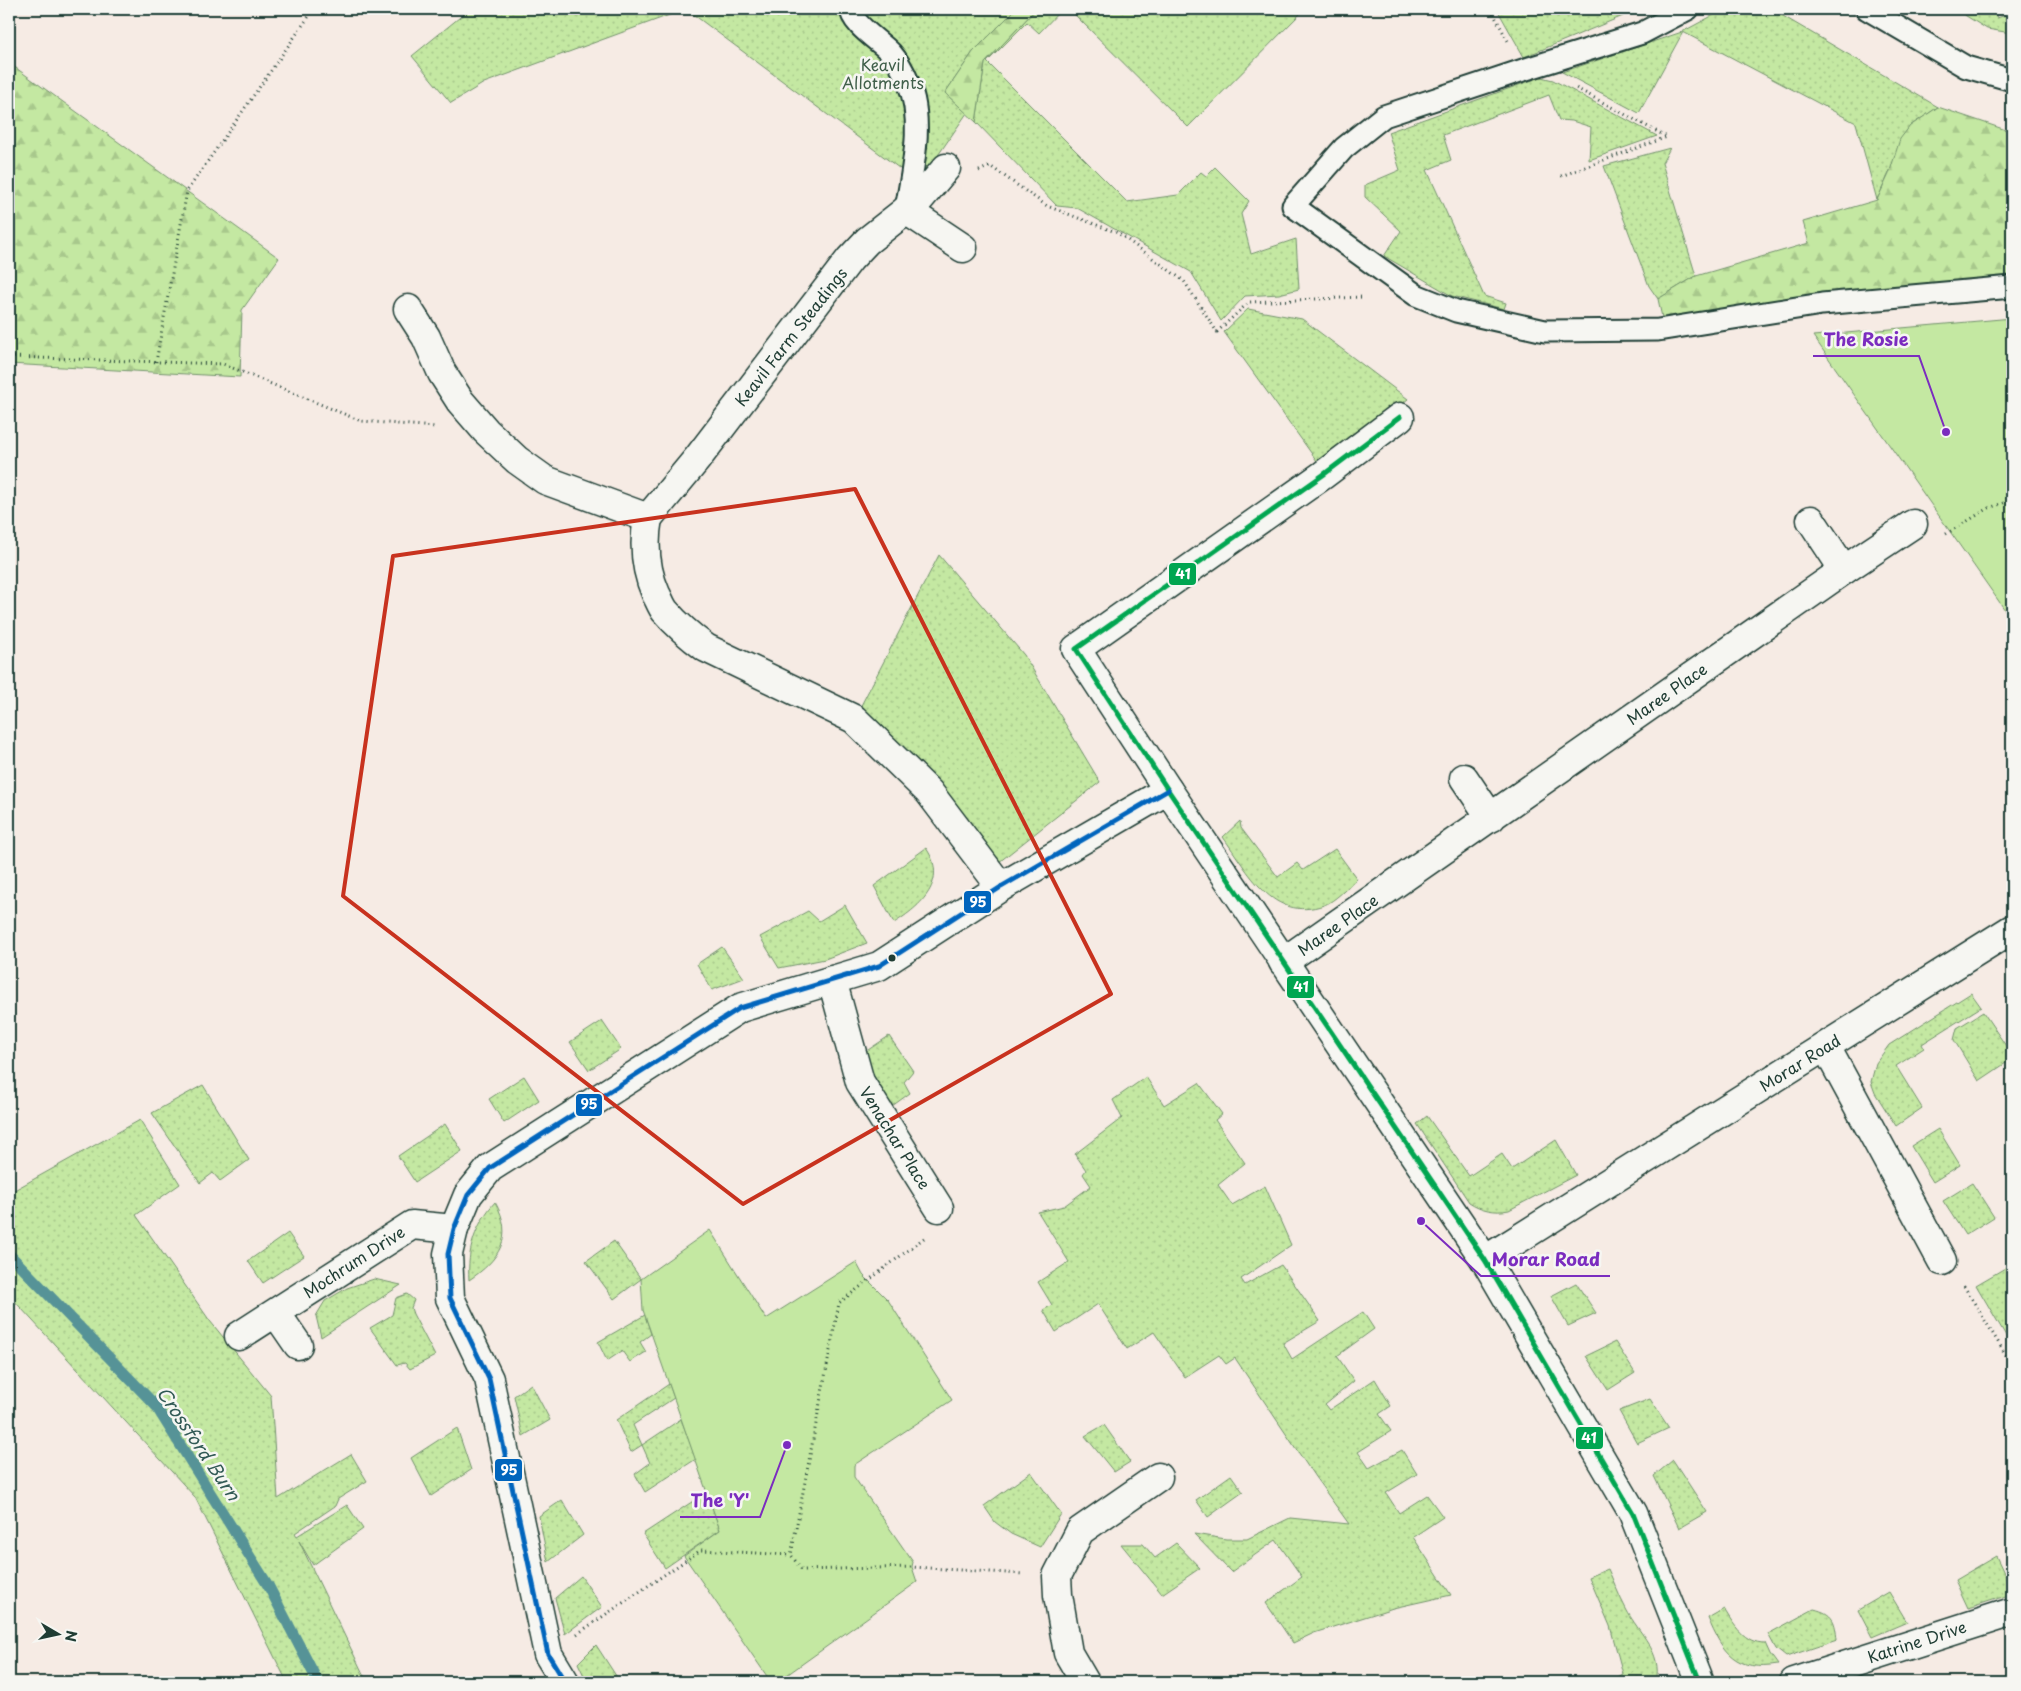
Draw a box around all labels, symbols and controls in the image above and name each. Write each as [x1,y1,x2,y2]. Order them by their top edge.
park label: Keavil Allotments [842,52,924,94]
street label: Keavil Farm Steadings [728,262,852,411]
callout: The Rosie [1813,323,1919,356]
text: The Rosie [1823,325,1909,352]
line badge: 41 [1168,562,1197,586]
text: 41 [1175,563,1191,584]
street label: Maree Place [1621,656,1712,730]
street label: Maree Place [1292,887,1383,961]
line badge: 95 [963,890,992,914]
text: 95 [969,891,987,912]
unlabelled marker [887,953,897,963]
line badge: 41 [1286,975,1315,999]
text: 41 [1293,976,1309,997]
street label: Morar Road [1754,1028,1845,1097]
street label: Venachar Place [855,1081,937,1194]
line badge: 95 [575,1093,603,1117]
text: 95 [580,1093,598,1114]
street label: Mochrum Drive [298,1219,409,1303]
callout: Morar Road [1481,1243,1610,1276]
text: Morar Road [1492,1245,1600,1272]
water label: Crossford Burn [151,1381,248,1506]
line badge: 41 [1575,1426,1604,1450]
text: 41 [1581,1427,1597,1448]
line badge: 95 [494,1458,523,1482]
text: 95 [500,1459,518,1480]
callout: The 'Y' [680,1484,760,1517]
text: The 'Y' [691,1486,749,1513]
north arrow [32,1608,82,1658]
street label: Katrine Drive [1864,1614,1969,1668]
text: N [60,1629,83,1643]

